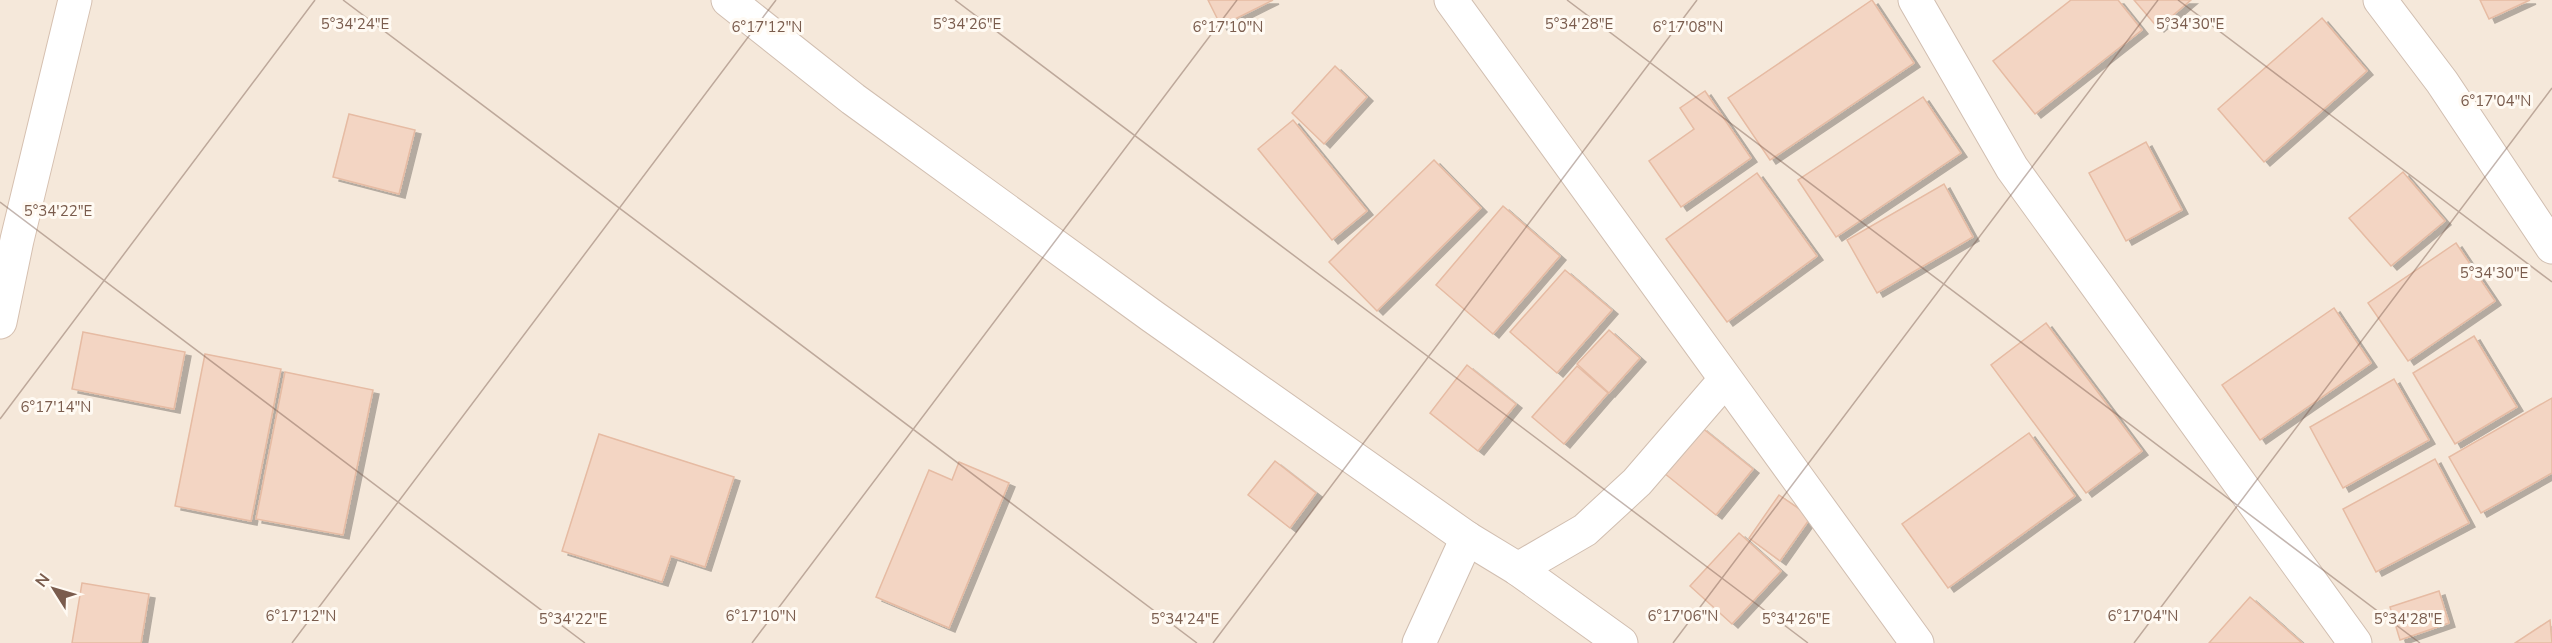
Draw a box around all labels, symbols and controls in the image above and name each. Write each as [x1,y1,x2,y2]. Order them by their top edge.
text: 5°34'24"E [321,14,389,34]
text: 5°34'26"E [933,14,1001,34]
text: 5°34'28"E [1545,14,1613,34]
text: 5°34'30"E [2156,14,2224,34]
text: 6°17'12"N [732,17,802,37]
text: 6°17'10"N [1193,17,1263,37]
text: 6°17'08"N [1653,17,1723,37]
text: 6°17'04"N [2461,91,2531,111]
text: 5°34'22"E [24,201,92,221]
text: 5°34'30"E [2460,263,2528,283]
text: 6°17'14"N [21,397,91,417]
north arrow [24,559,84,619]
text: N [30,569,55,592]
text: 6°17'12"N [266,606,336,626]
text: 6°17'10"N [726,606,796,626]
text: 6°17'06"N [1648,606,1718,626]
text: 6°17'04"N [2108,606,2178,626]
text: 5°34'22"E [539,609,607,629]
text: 5°34'24"E [1151,609,1219,629]
text: 5°34'26"E [1762,609,1830,629]
text: 5°34'28"E [2374,609,2442,629]

